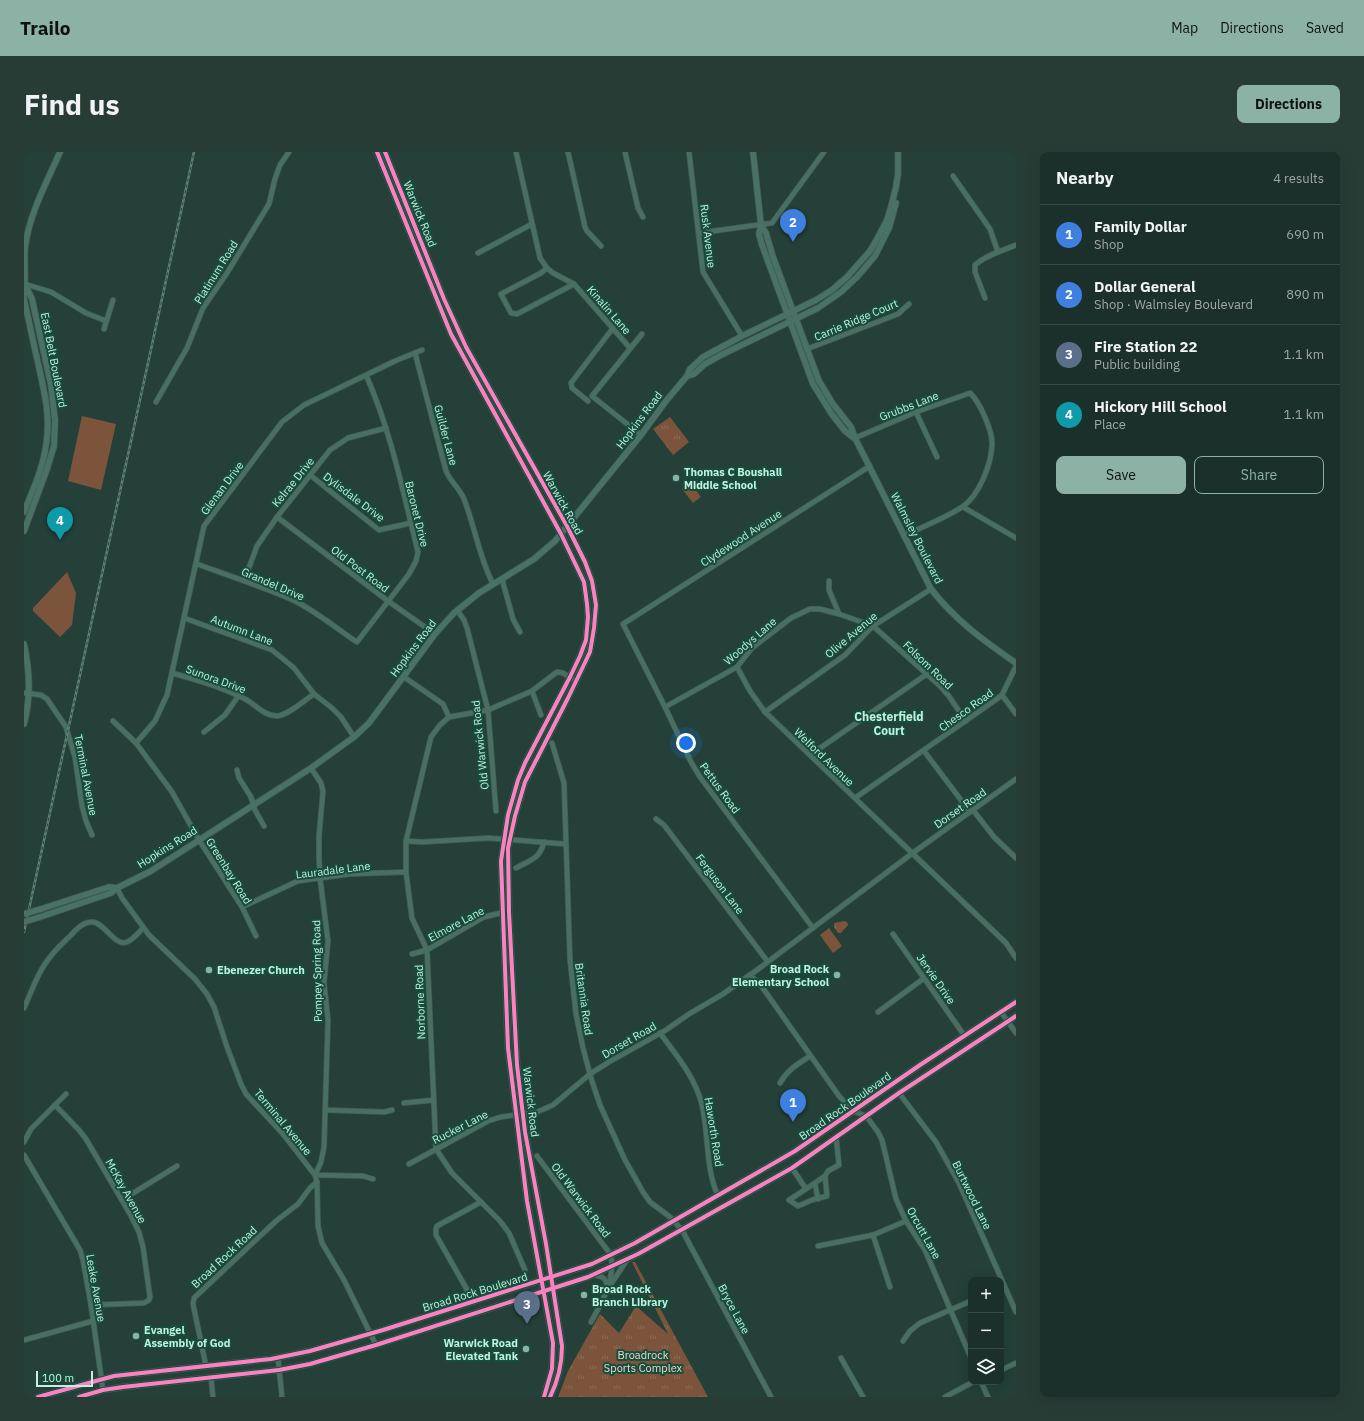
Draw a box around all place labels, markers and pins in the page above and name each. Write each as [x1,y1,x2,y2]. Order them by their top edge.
pin: 2 [780,209,806,242]
place label: Thomas C Boushall Middle School [684,465,783,492]
marker: Thomas C Boushall Middle School [671,473,681,483]
pin: 4 [47,507,73,540]
place label: Broad Rock Elementary School [732,962,830,989]
place label: Ebenezer Church [217,963,305,977]
marker: Ebenezer Church [204,965,214,975]
marker: Broad Rock Elementary School [832,970,842,980]
pin: 1 [780,1089,806,1122]
place label: Broad Rock Branch Library [592,1282,668,1309]
marker: Broad Rock Branch Library [579,1290,589,1300]
pin: 3 [514,1291,540,1324]
place label: Evangel Assembly of God [144,1323,231,1350]
marker: Evangel Assembly of God [131,1331,141,1341]
place label: Warwick Road Elevated Tank [443,1336,519,1363]
marker: Warwick Road Elevated Tank [521,1344,531,1354]

